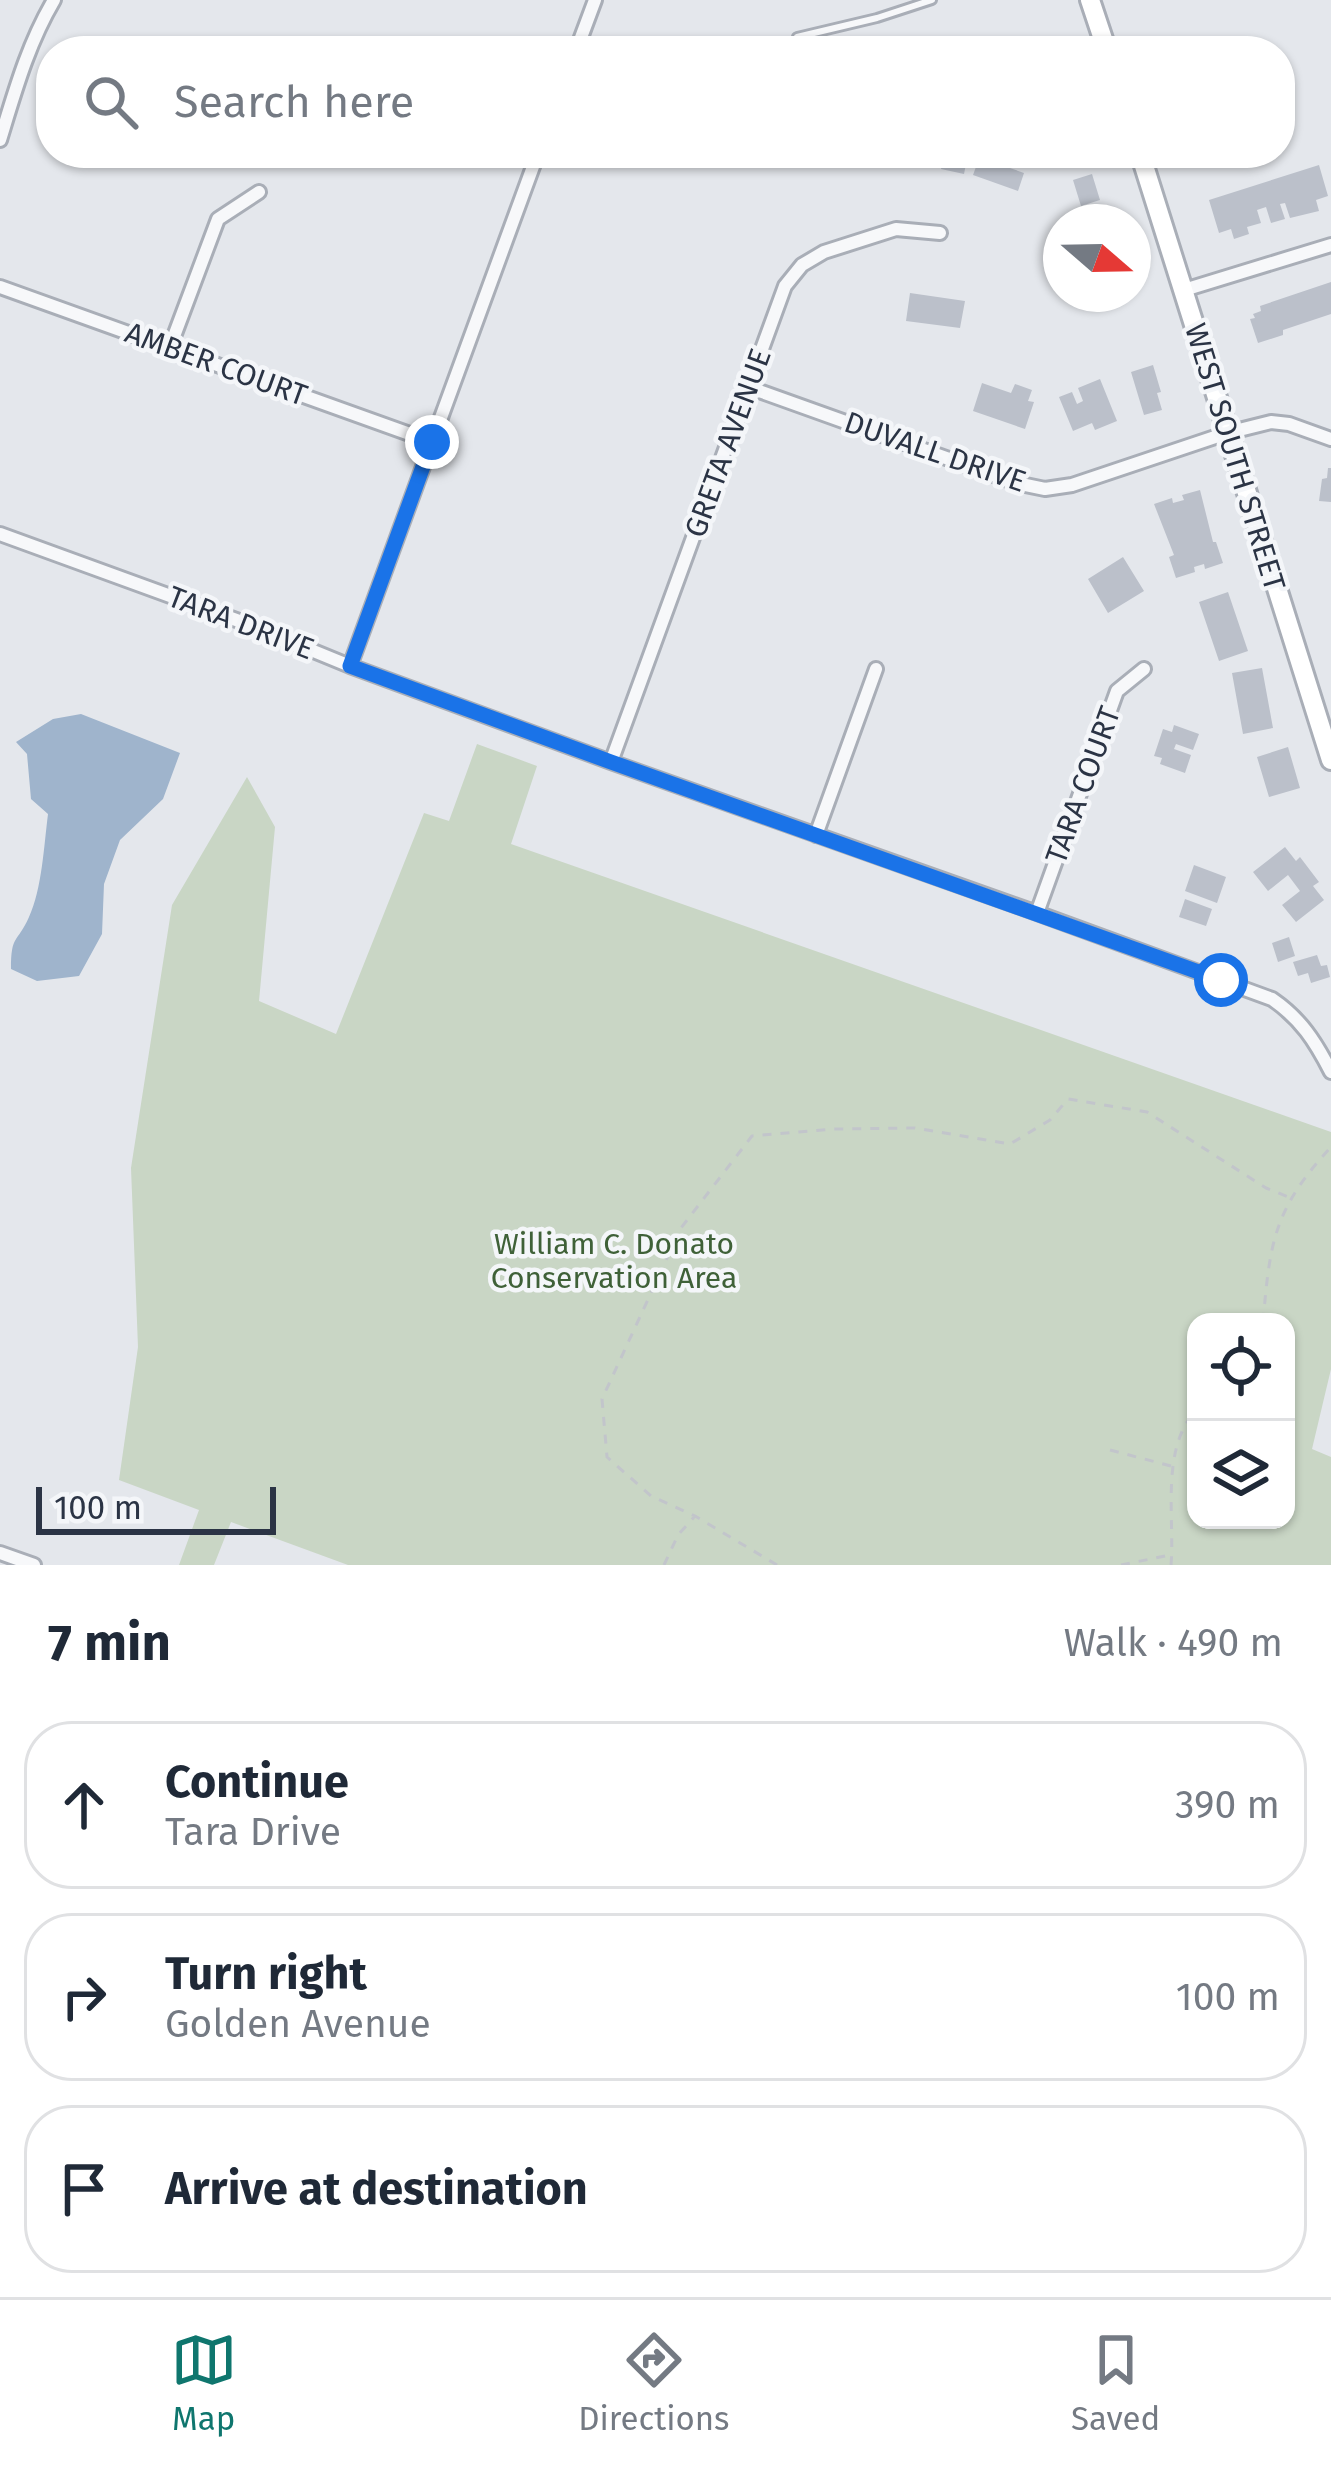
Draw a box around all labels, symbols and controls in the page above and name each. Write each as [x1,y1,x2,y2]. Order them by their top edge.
search box [36,36,1295,168]
icon: search [78,69,144,135]
text: Search here [174,75,414,129]
north arrow [1043,204,1151,312]
street label: AMBER COURT [120,314,312,414]
street label: WEST SOUTH STREET [1177,319,1293,595]
street label: GRETA AVENUE [677,344,779,542]
street label: DUVALL DRIVE [840,404,1030,500]
route end [405,415,459,469]
street label: TARA DRIVE [163,579,319,667]
street label: TARA COURT [1038,701,1128,868]
route start [1194,953,1248,1007]
park label: William C. Donato Conservation Area [491,1226,737,1296]
map controls [1187,1313,1295,1529]
button: locate [1187,1313,1295,1421]
button: layers [1187,1421,1295,1529]
scale bar [36,1481,276,1534]
text: 100 m [54,1488,142,1528]
text: 7 min [48,1612,171,1674]
text: Walk · 490 m [1064,1620,1283,1666]
text: Continue [165,1755,349,1809]
icon: ahead [51,1772,117,1838]
text: 390 m [1175,1782,1280,1828]
text: Tara Drive [165,1809,341,1855]
text: Turn right [165,1947,367,2001]
icon: right [51,1964,117,2030]
text: 100 m [1176,1974,1280,2020]
text: Golden Avenue [165,2001,431,2047]
icon: arrive [51,2156,117,2222]
text: Arrive at destination [165,2162,588,2216]
tab: Map [171,2327,237,2439]
tab: Directions [578,2327,730,2439]
tab: Saved [1071,2327,1160,2439]

